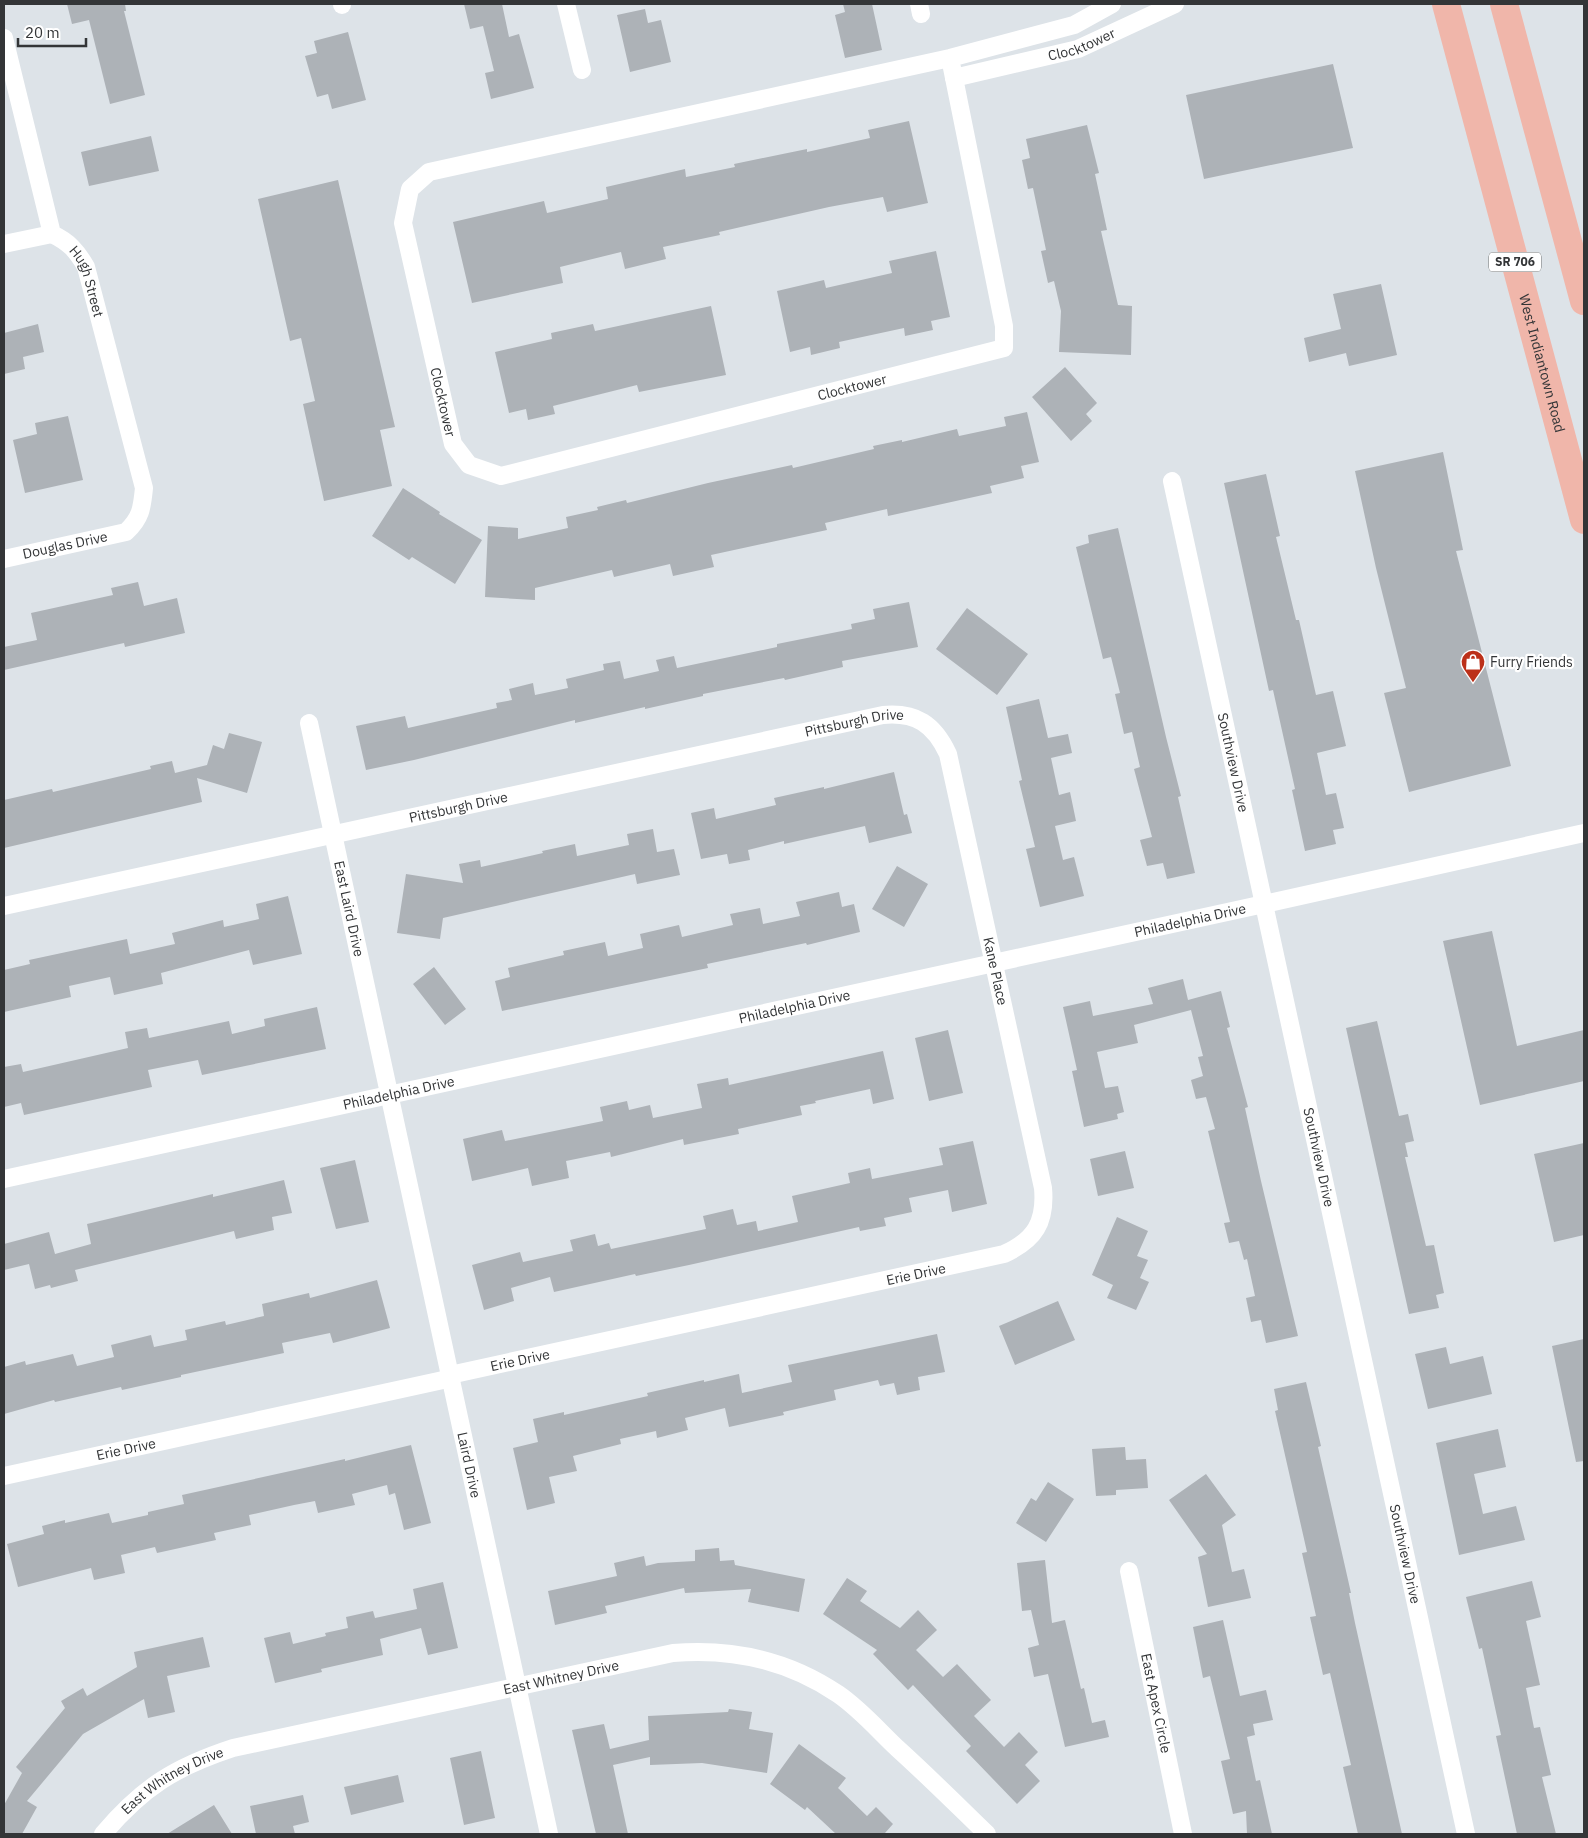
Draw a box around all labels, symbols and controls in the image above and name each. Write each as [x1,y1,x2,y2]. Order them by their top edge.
scale bar [18,15,85,47]
text: 20 m [25,23,60,42]
street label: Clocktower [1046,24,1118,65]
street label: Hugh Street [66,242,108,319]
road number: SR 706 [1489,252,1541,272]
street label: West Indiantown Road [1515,292,1569,434]
street label: Clocktower [426,365,460,439]
street label: Clocktower [815,370,889,404]
street label: Douglas Drive [21,527,109,563]
shop icon: Furry Friends [1460,649,1486,683]
place label: Furry Friends [1490,653,1573,671]
street label: Pittsburgh Drive [803,706,905,741]
street label: Southview Drive [1214,711,1253,814]
street label: Pittsburgh Drive [407,788,510,827]
street label: East Laird Drive [330,859,368,959]
street label: Philadelphia Drive [1133,899,1248,941]
street label: Kane Place [979,935,1012,1007]
street label: Philadelphia Drive [737,986,852,1027]
street label: Philadelphia Drive [341,1072,456,1114]
street label: Southview Drive [1299,1106,1339,1209]
street label: Erie Drive [885,1259,948,1289]
street label: Erie Drive [489,1345,552,1375]
street label: Laird Drive [453,1430,485,1500]
street label: Erie Drive [95,1434,158,1464]
street label: Southview Drive [1386,1503,1425,1606]
street label: East Apex Circle [1137,1652,1175,1755]
street label: East Whitney Drive [502,1656,621,1698]
street label: East Whitney Drive [117,1743,226,1818]

